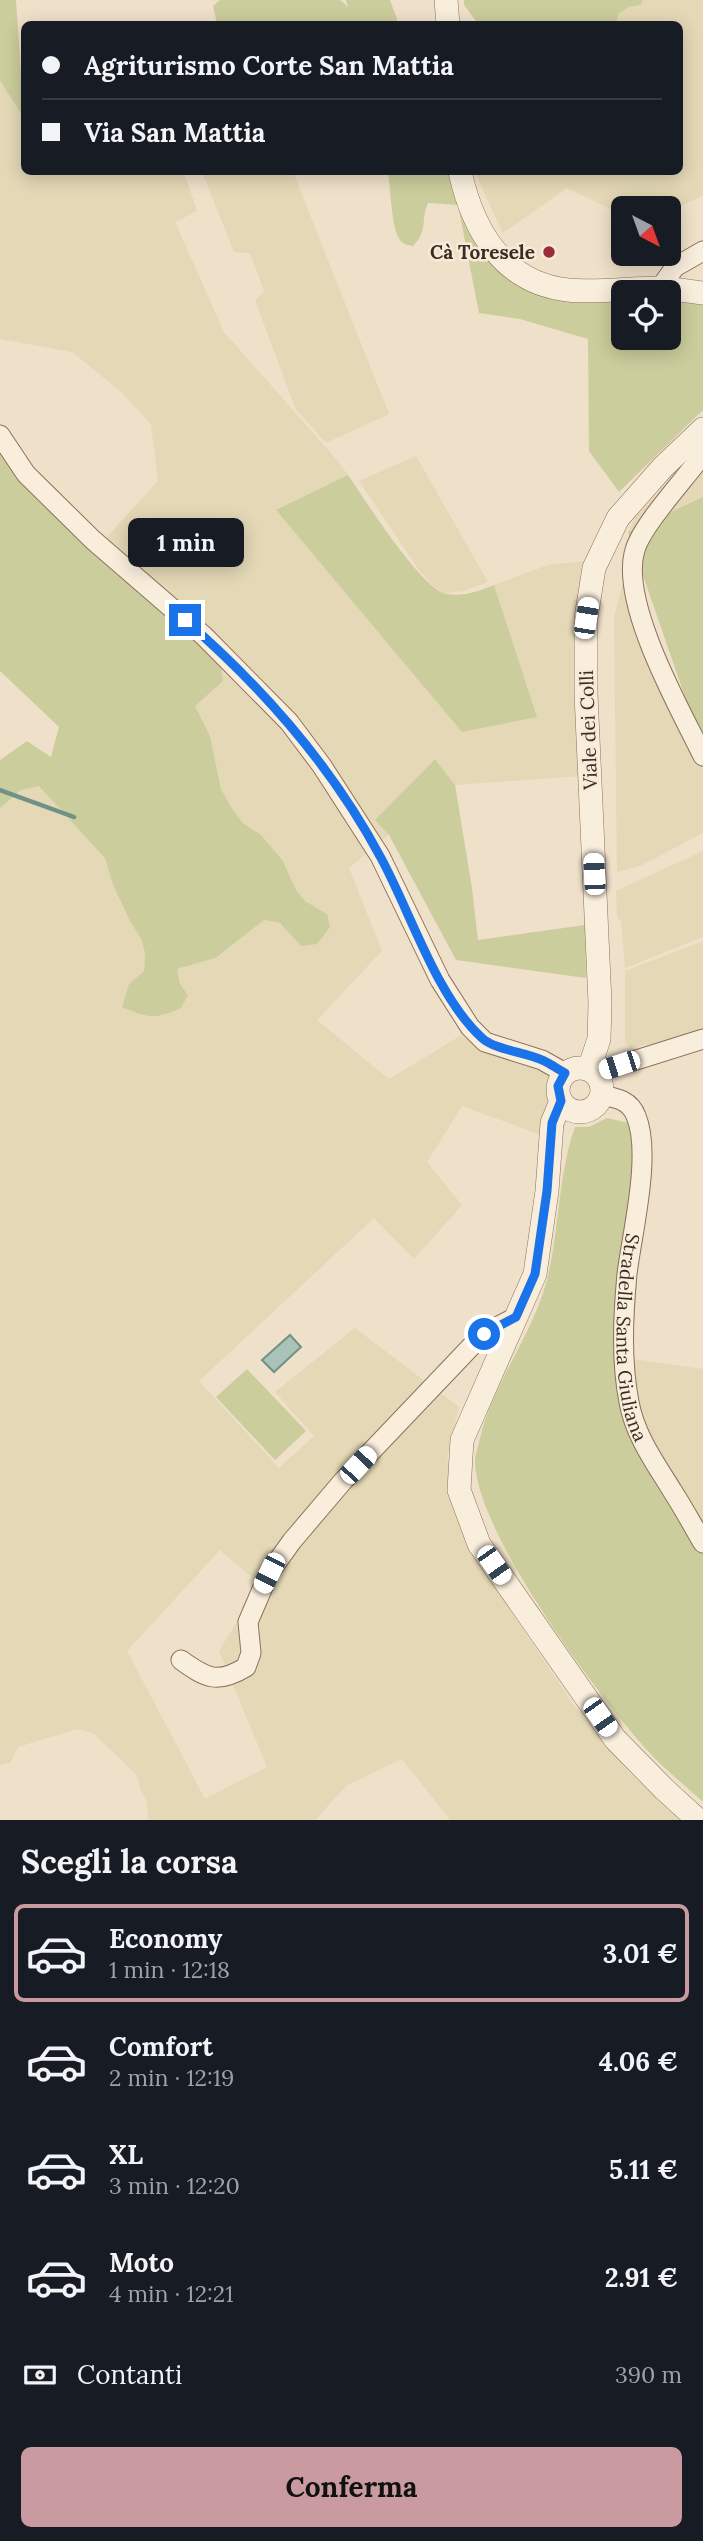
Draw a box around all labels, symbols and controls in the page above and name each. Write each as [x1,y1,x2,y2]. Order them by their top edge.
text: Agriturismo Corte San Mattia [84,49,454,82]
text: Via San Mattia [84,116,265,149]
north arrow [611,196,681,266]
map controls [611,196,681,350]
place label: Cà Toresele [430,240,535,264]
marker: Cà Toresele [541,244,557,260]
button: locate [611,280,681,350]
callout: 1 min [127,518,243,568]
text: 1 min [157,528,215,557]
car [573,596,600,640]
route end [169,604,201,636]
street label: Viale dei Colli [574,670,602,791]
car [583,852,606,896]
car [596,1049,643,1081]
street label: Stradella Santa Giuliana [611,1232,653,1446]
route start [468,1318,500,1350]
car [336,1442,381,1488]
car [474,1542,515,1588]
car [251,1550,288,1596]
car [580,1694,621,1740]
text: Scegli la corsa [21,1841,238,1882]
icon: car [25,1922,88,1985]
text: Economy [109,1922,222,1955]
text: 3.01 € [603,1937,678,1970]
text: 1 min · 12:18 [109,1955,230,1984]
icon: car [25,2030,88,2093]
text: Comfort [109,2030,213,2063]
text: 4.06 € [599,2045,678,2078]
text: 2 min · 12:19 [109,2063,234,2092]
icon: car [25,2138,88,2201]
text: XL [109,2138,143,2171]
text: 5.11 € [609,2153,678,2186]
text: 3 min · 12:20 [109,2171,240,2200]
icon: car [25,2246,88,2309]
text: Moto [109,2246,174,2279]
text: 2.91 € [605,2261,678,2294]
text: 4 min · 12:21 [109,2279,234,2308]
icon: cash [21,2356,59,2394]
text: Contanti [77,2358,182,2391]
text: 390 m [615,2360,682,2389]
button: Conferma [21,2447,682,2527]

